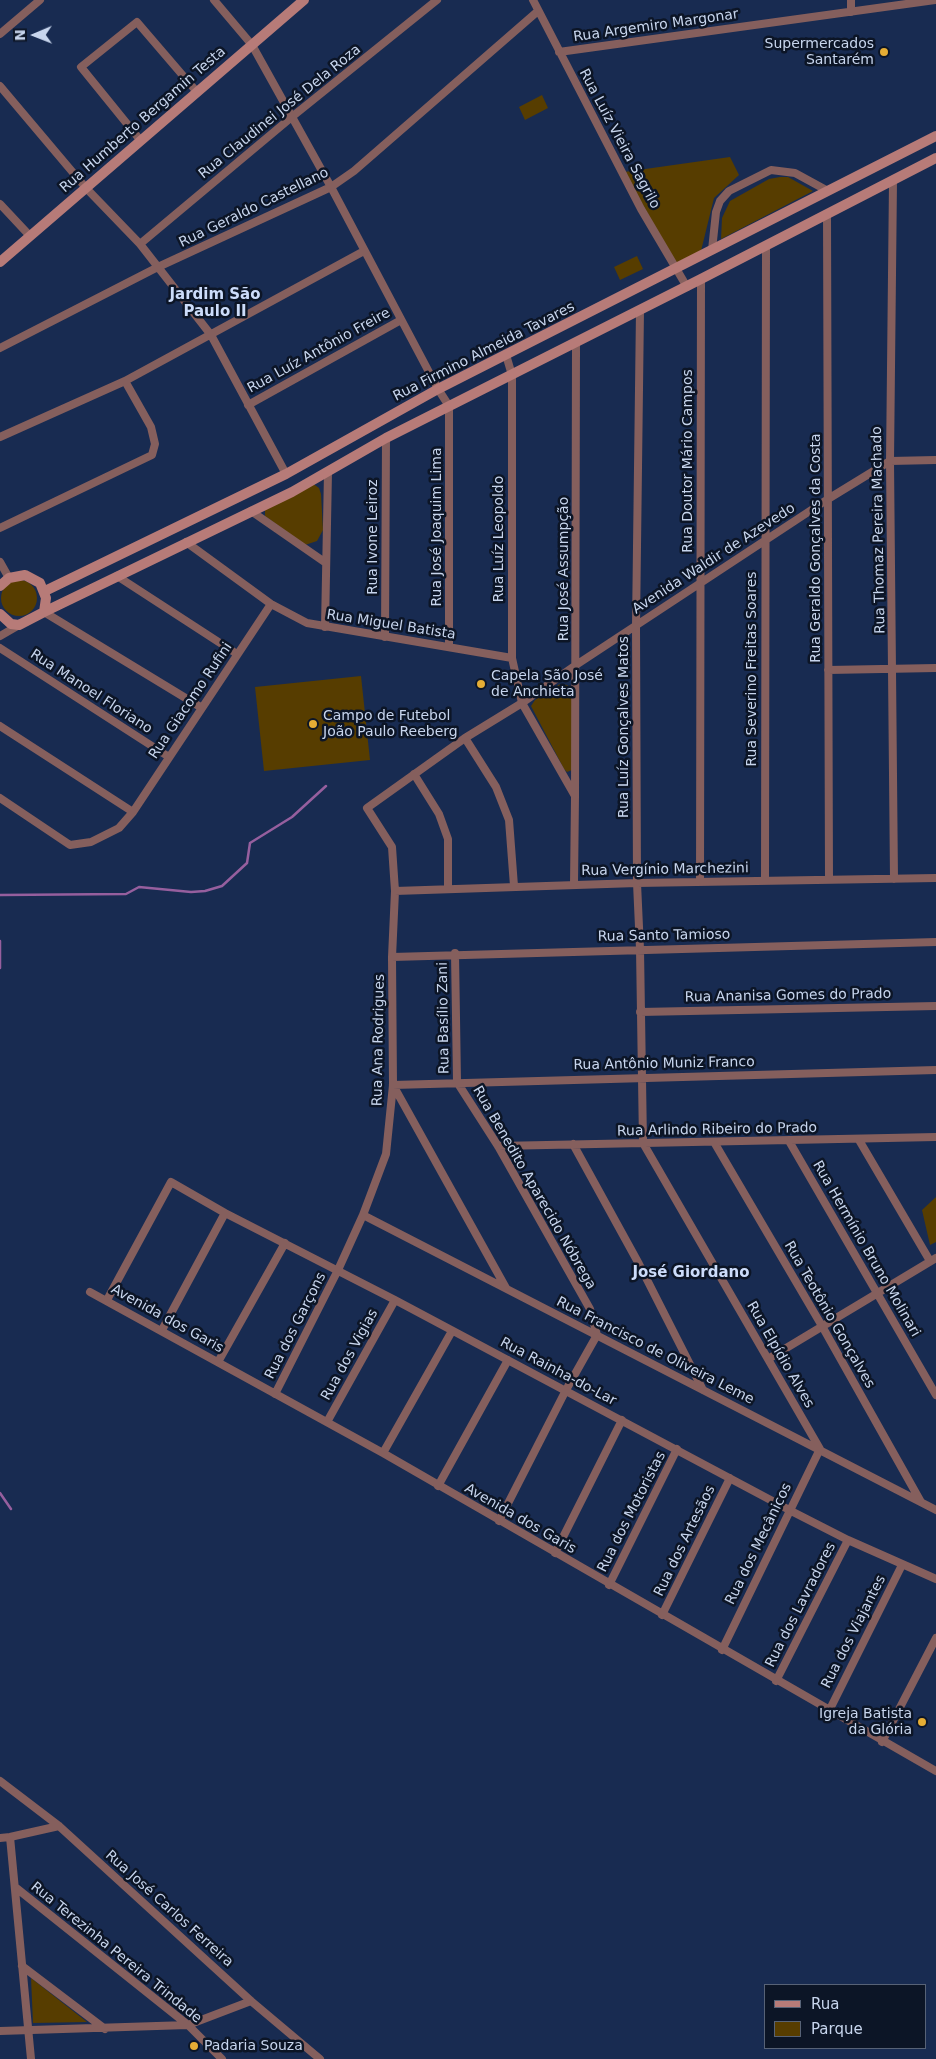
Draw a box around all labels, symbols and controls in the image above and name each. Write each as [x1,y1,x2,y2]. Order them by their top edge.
street label: Rua Argemiro Margonar [572,6,740,46]
north arrow [10,10,60,60]
text: N [12,29,28,41]
place label: Supermercados Santarém [765,36,874,68]
street label: Rua Claudinei José Dela Roza [196,41,364,183]
street label: Rua Humberto Bergamin Testa [57,43,229,197]
marker: Supermercados Santarém [878,46,890,58]
street label: Rua Luíz Vieira Sagrilo [575,66,663,212]
street label: Rua Geraldo Castellano [177,164,331,252]
district label: Jardim São Paulo II [169,286,261,321]
street label: Rua Firmino Almeida Tavares [390,299,578,405]
street label: Rua Luíz Antônio Freire [245,305,393,397]
street label: Rua Doutor Mário Campos [680,369,696,553]
street label: Rua Thomaz Pereira Machado [869,426,889,634]
street label: Rua Geraldo Gonçalves da Costa [808,433,824,663]
street label: Rua José Joaquim Lima [429,448,445,606]
street label: Rua Luíz Leopoldo [491,476,507,602]
street label: Rua Ivone Leiroz [365,479,381,595]
street label: Rua José Assumpção [556,497,572,641]
street label: Avenida Waldir de Azevedo [630,500,798,618]
street label: Rua Severino Freitas Soares [744,571,760,767]
street label: Rua Miguel Batista [325,606,457,644]
street label: Rua Luíz Gonçalves Matos [616,636,632,818]
street label: Rua Giacomo Rufini [146,640,236,762]
street label: Rua Manoel Floriano [27,646,155,738]
place label: Capela São José de Anchieta [491,668,603,700]
marker: Capela São José de Anchieta [475,678,487,690]
place label: Campo de Futebol João Paulo Reeberg [323,708,458,740]
marker: Campo de Futebol João Paulo Reeberg [307,718,319,730]
street label: Rua Vergínio Marchezini [581,860,749,880]
street label: Rua Santo Tamioso [598,926,730,946]
street label: Rua Basílio Zani [435,962,453,1074]
street label: Rua Ana Rodrigues [369,974,389,1106]
street label: Rua Ananisa Gomes do Prado [685,986,891,1006]
street label: Rua Antônio Muniz Franco [573,1054,755,1074]
street label: Rua Benedito Aparecido Nóbrega [469,1083,599,1293]
street label: Rua Arlindo Ribeiro do Prado [617,1120,817,1140]
street label: Rua Hermínio Bruno Molinari [809,1158,923,1340]
street label: Rua Teotônio Gonçalves [780,1239,878,1391]
district label: José Giordano [632,1264,750,1282]
street label: Rua dos Garçons [262,1270,330,1382]
street label: Avenida dos Garis [108,1281,226,1357]
street label: Rua Francisco de Oliveira Leme [553,1294,757,1408]
street label: Rua Elpídio Alves [743,1299,817,1411]
street label: Rua dos Vigias [318,1306,382,1404]
street label: Rua Rainha-do-Lar [497,1334,619,1410]
street label: Rua dos Motoristas [594,1449,670,1575]
street label: Avenida dos Garis [461,1480,579,1558]
street label: Rua dos Mecânicos [722,1480,796,1608]
street label: Rua dos Artesãos [651,1483,719,1599]
street label: Rua dos Lavradores [762,1540,840,1670]
street label: Rua dos Viajantes [818,1573,890,1691]
place label: Igreja Batista da Glória [819,1706,912,1738]
marker: Igreja Batista da Glória [916,1716,928,1728]
street label: Rua José Carlos Ferreira [102,1847,236,1971]
street label: Rua Terezinha Pereira Trindade [27,1879,205,2027]
legend [764,1984,926,2049]
text: Rua [811,1995,839,2013]
text: Parque [811,2020,863,2038]
place label: Padaria Souza [204,2038,303,2054]
marker: Padaria Souza [188,2040,200,2052]

